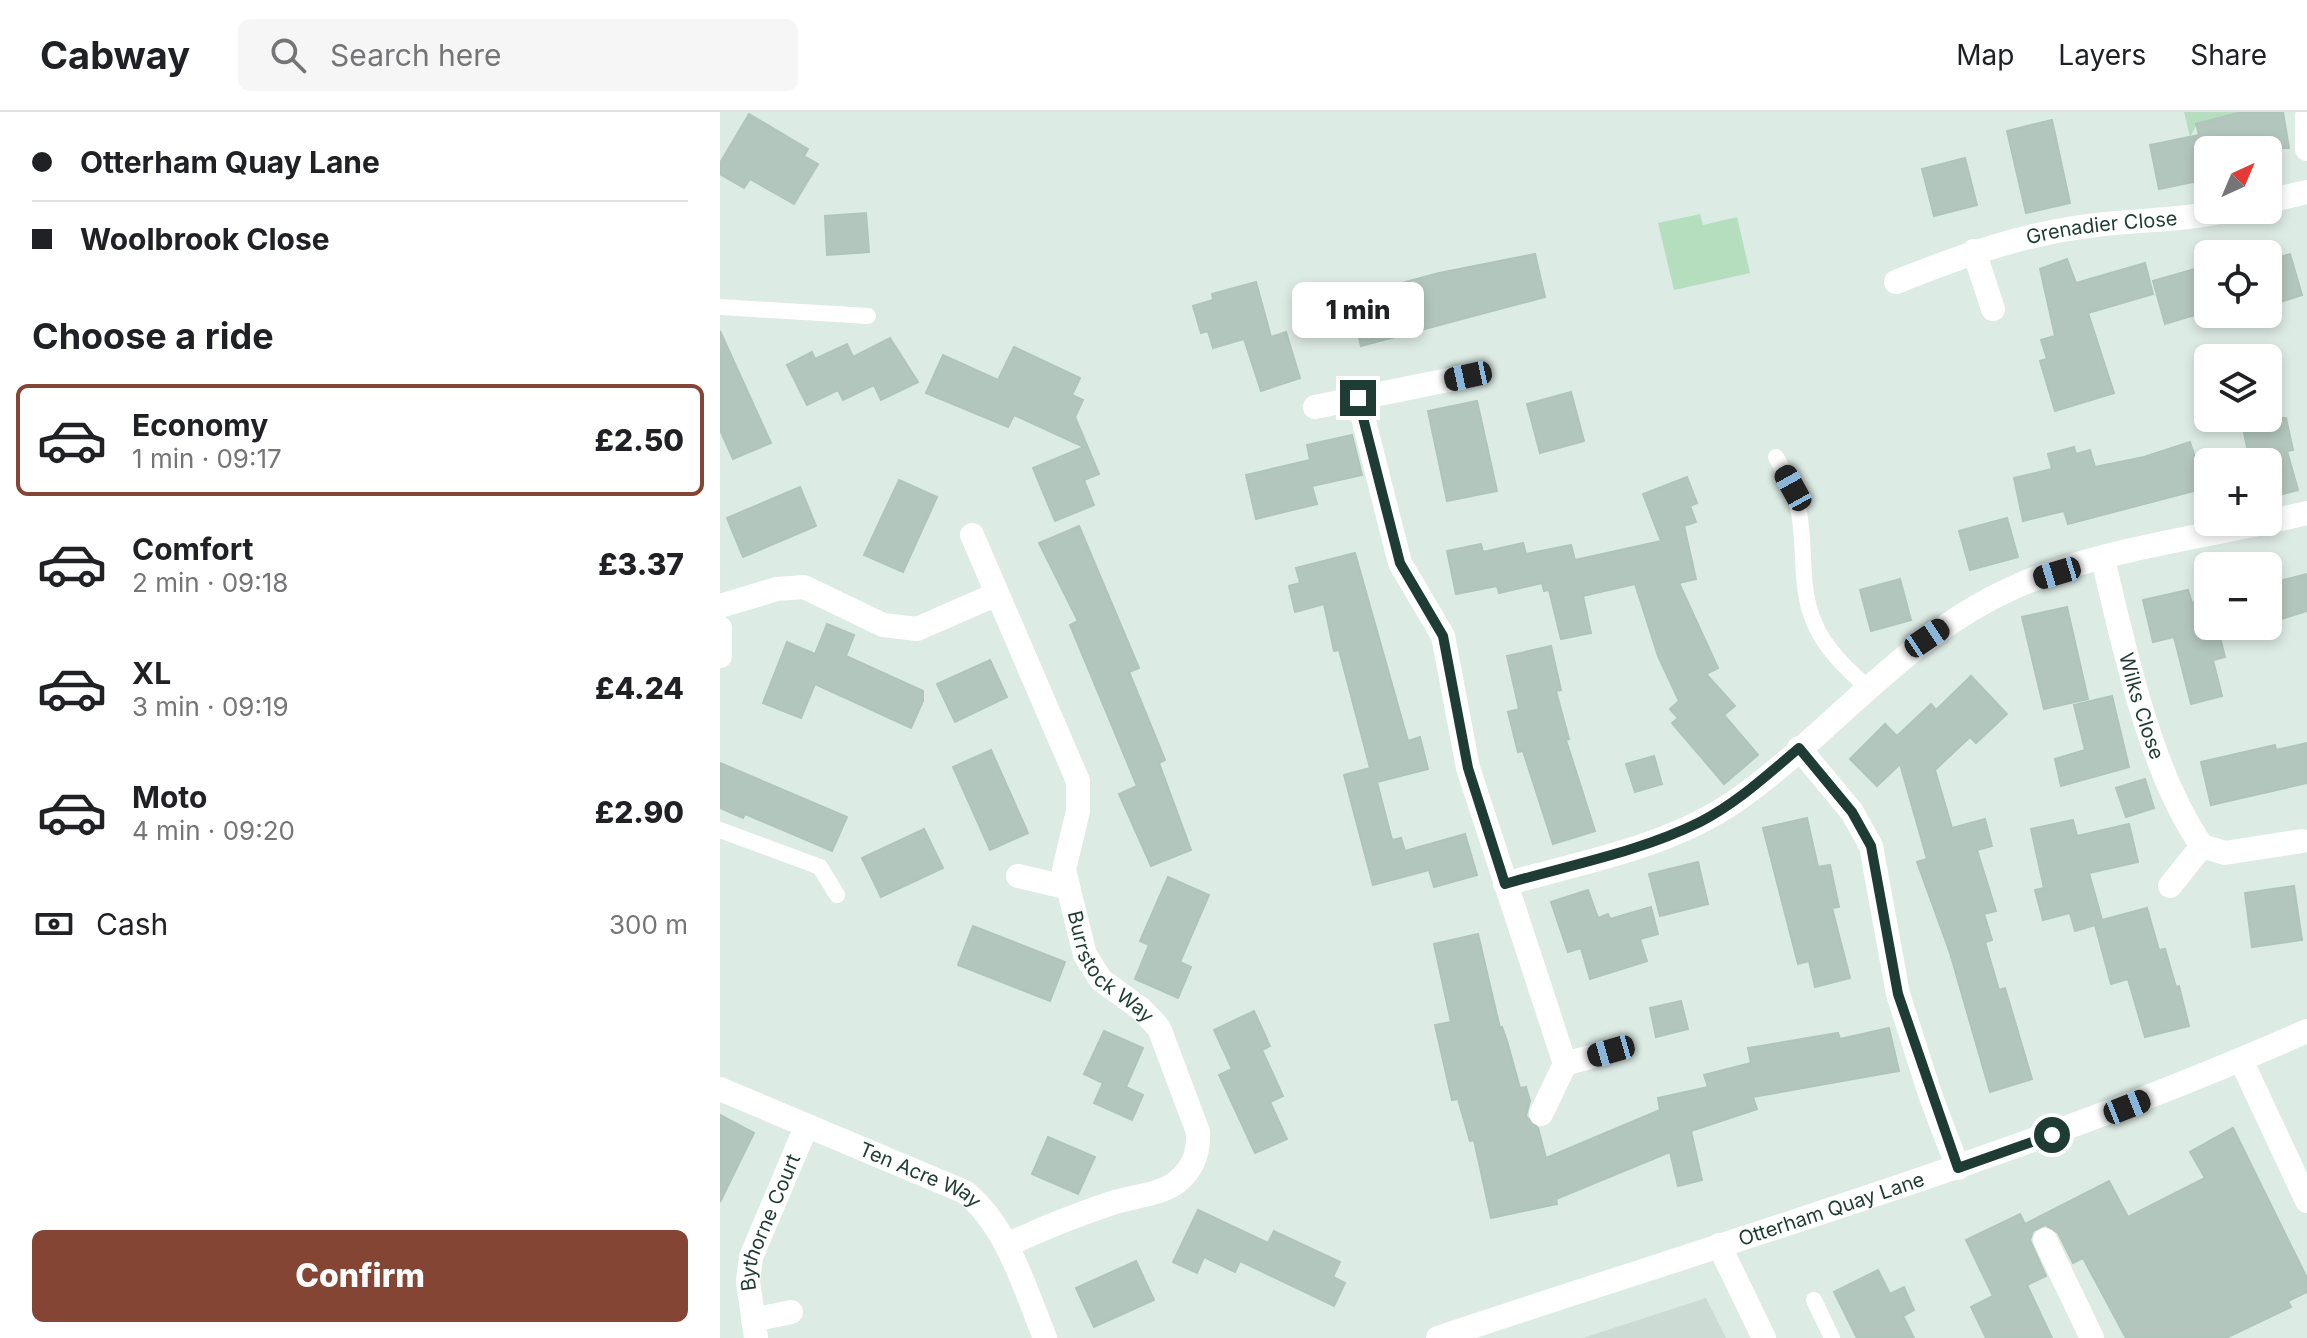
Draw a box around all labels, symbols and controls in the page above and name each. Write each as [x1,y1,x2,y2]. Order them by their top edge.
search box [238,19,798,91]
text: Cabway [40,32,190,78]
icon: search [266,33,310,77]
text: Search here [330,37,502,73]
text: Map [1956,38,2014,72]
text: Layers [2058,38,2146,72]
text: Share [2190,38,2267,72]
north arrow [2194,136,2282,224]
map controls [2194,136,2282,640]
text: Otterham Quay Lane [80,144,380,180]
street label: Grenadier Close [2024,206,2178,249]
text: Woolbrook Close [80,221,330,257]
button: locate [2194,240,2282,328]
callout: 1 min [1292,282,1424,338]
text: 1 min [1325,294,1391,325]
text: Choose a ride [32,314,274,358]
button: layers [2194,344,2282,432]
car [1442,359,1494,393]
route end [1340,380,1376,416]
icon: car [36,404,108,476]
text: Economy [132,407,268,443]
text: £2.50 [595,422,684,458]
text: 1 min · 09:17 [132,443,282,474]
button: + [2194,448,2282,536]
car [1771,461,1815,515]
icon: car [36,528,108,600]
text: Comfort [132,531,253,567]
text: £3.37 [598,546,684,582]
button: − [2194,552,2282,640]
car [2031,555,2083,591]
text: 2 min · 09:18 [132,567,288,598]
car [1900,615,1954,661]
street label: Wilks Close [2114,650,2169,763]
icon: car [36,652,108,724]
text: XL [132,655,171,691]
text: £4.24 [595,670,684,706]
text: 3 min · 09:19 [132,691,289,722]
icon: car [36,776,108,848]
text: Moto [132,779,207,815]
text: £2.90 [595,794,684,830]
text: 4 min · 09:20 [132,815,295,846]
icon: cash [32,902,76,946]
text: Cash [96,906,168,942]
street label: Burrstock Way [1063,908,1159,1027]
text: 300 m [609,909,688,940]
car [1585,1033,1637,1069]
car [2100,1087,2154,1127]
route start [2034,1117,2070,1153]
street label: Ten Acre Way [856,1137,987,1213]
street label: Bythorne Court [736,1150,805,1293]
street label: Otterham Quay Lane [1735,1167,1928,1251]
button: Confirm [32,1230,688,1322]

